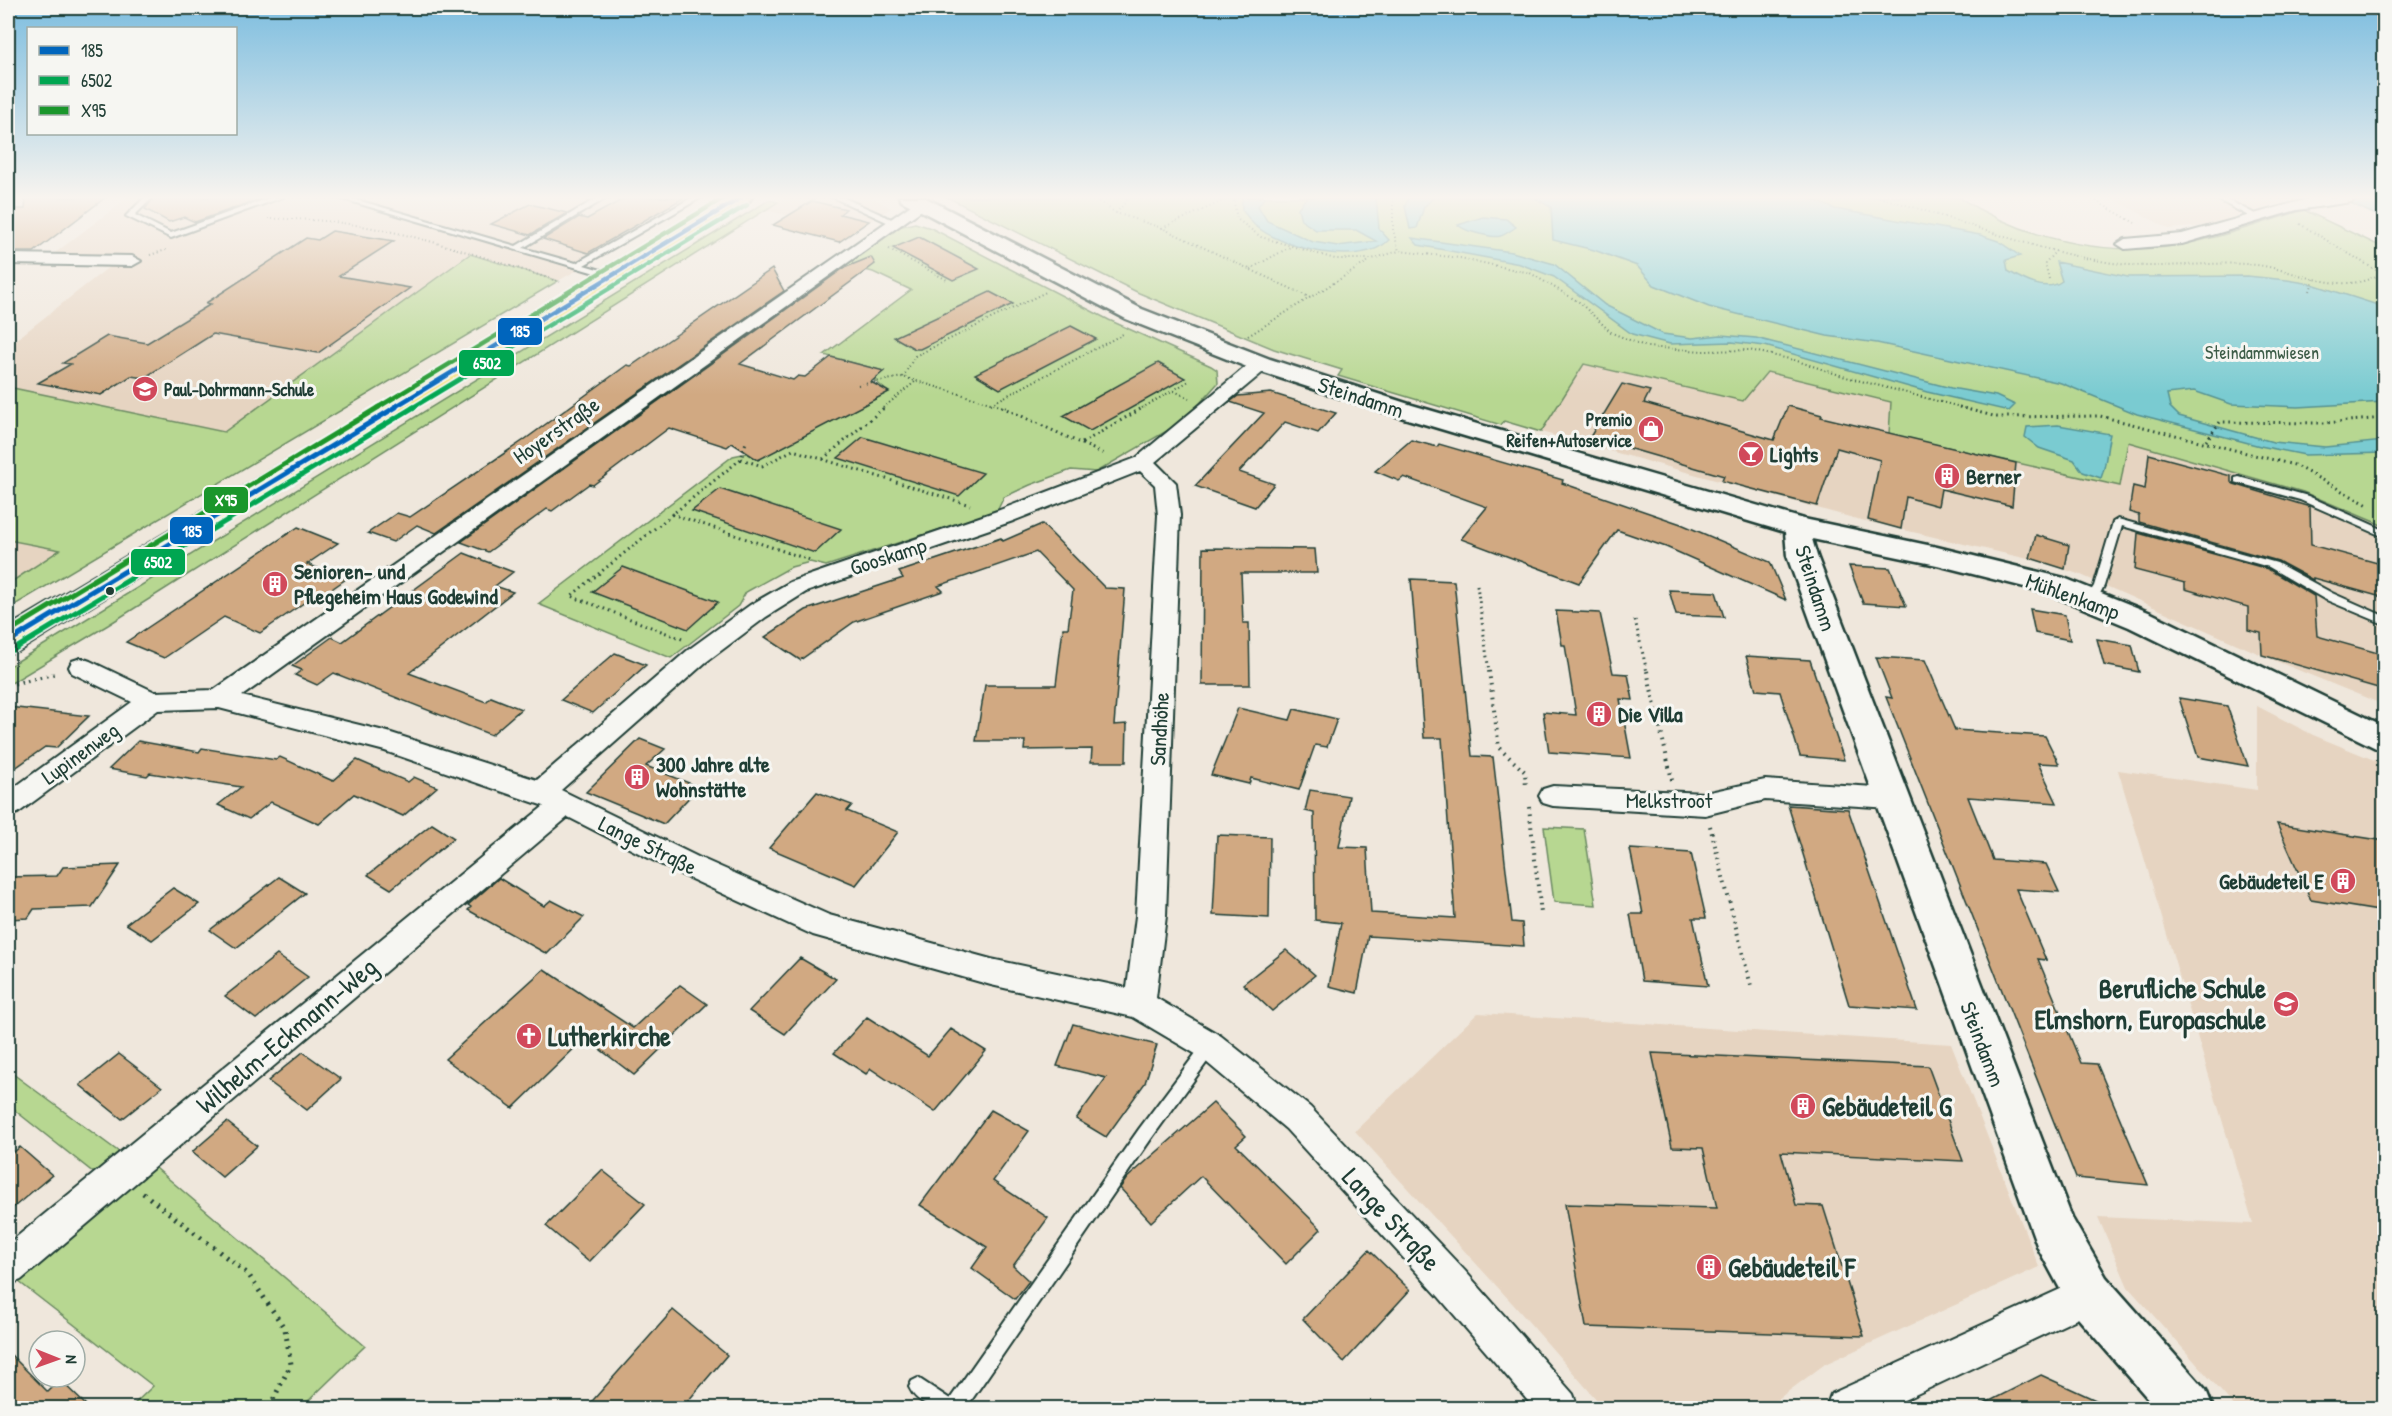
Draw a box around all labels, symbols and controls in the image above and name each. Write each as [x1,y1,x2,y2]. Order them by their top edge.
legend [27,27,237,135]
text: 185 [81,38,103,63]
text: 6502 [81,68,113,93]
text: X95 [81,98,106,123]
line badge: 185 [497,317,543,346]
text: 185 [510,320,530,342]
park label: Steindammwiesen [2205,340,2319,365]
line badge: 6502 [458,349,515,377]
text: 6502 [473,352,501,374]
street label: Steindamm [1314,369,1408,425]
school or university icon: Paul-Dohrmann-Schule [130,374,160,404]
place label: Paul-Dohrmann-Schule [164,377,315,402]
street label: Hoyerstraße [507,389,605,471]
place label: Premio Reifen+Autoservice [1506,407,1633,453]
shop icon: Premio Reifen+Autoservice [1636,414,1666,444]
bar icon: Lights [1736,439,1766,469]
place label: Lights [1770,439,1819,470]
building icon: Berner [1932,461,1962,491]
place label: Berner [1966,461,2022,491]
line badge: X95 [203,486,249,514]
text: X95 [215,489,237,511]
line badge: 185 [169,516,214,545]
text: 185 [182,520,202,542]
street label: Gooskamp [846,529,931,582]
street label: Steindamm [1788,541,1844,635]
line badge: 6502 [130,548,186,576]
text: 6502 [144,551,172,573]
place label: Senioren- und Pflegeheim Haus Godewind [294,556,498,612]
street label: Mühlenkamp [2022,565,2125,627]
building icon: Senioren- und Pflegeheim Haus Godewind [260,569,290,599]
unlabelled marker [104,585,116,597]
street label: Sandhöhe [1142,691,1176,766]
building icon: Die Villa [1584,699,1614,729]
place label: Die Villa [1618,699,1683,729]
street label: Lupinenweg [35,715,125,791]
place label: 300 Jahre alte Wohnstätte [656,749,770,804]
building icon: 300 Jahre alte Wohnstätte [622,762,652,792]
street label: Melkstroot [1626,785,1713,815]
street label: Lange Straße [594,808,702,882]
place label: Gebäudeteil E [2219,866,2324,896]
building icon: Gebäudeteil E [2328,866,2358,896]
street label: Wilhelm-Eckmann-Weg [188,949,385,1122]
place label: Berufliche Schule Elmshorn, Europaschule [2035,970,2266,1039]
school or university icon: Berufliche Schule Elmshorn, Europaschule [2271,989,2301,1019]
street label: Steindamm [1953,997,2013,1091]
place label: Lutherkirche [548,1018,671,1054]
church icon: Lutherkirche [514,1021,544,1051]
place label: Gebäudeteil G [1822,1088,1953,1124]
building icon: Gebäudeteil G [1788,1091,1818,1121]
street label: Lange Straße [1334,1159,1449,1279]
place label: Gebäudeteil F [1728,1249,1857,1285]
building icon: Gebäudeteil F [1694,1252,1724,1282]
north arrow [27,1329,87,1389]
text: N [61,1355,83,1364]

